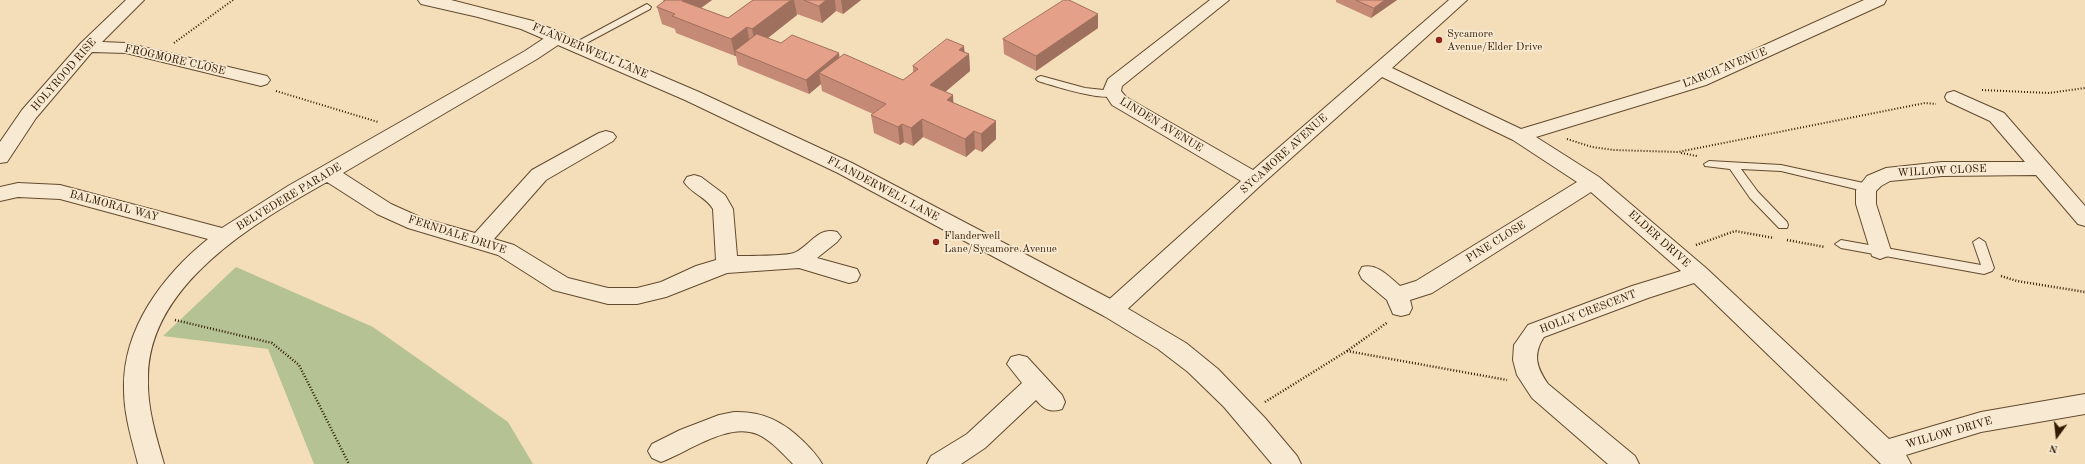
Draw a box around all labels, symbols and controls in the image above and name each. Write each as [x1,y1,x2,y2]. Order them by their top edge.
street label: FLANDERWELL LANE [530,21,650,81]
place label: Sycamore Avenue/Elder Drive [1447,27,1542,53]
marker: Sycamore Avenue/Elder Drive [1434,35,1444,45]
street label: HOLYROOD RISE [29,36,99,114]
street label: FROGMORE CLOSE [123,42,227,78]
street label: LARCH AVENUE [1681,45,1769,91]
street label: LINDEN AVENUE [1117,95,1205,155]
street label: SYCAMORE AVENUE [1238,111,1330,197]
street label: FLANDERWELL LANE [825,154,941,224]
street label: BELVEDERE PARADE [234,160,344,234]
street label: WILLOW CLOSE [1897,162,1987,180]
street label: BALMORAL WAY [68,188,160,224]
street label: ELDER DRIVE [1625,208,1693,270]
street label: FERNDALE DRIVE [406,213,508,257]
street label: PINE CLOSE [1464,218,1528,266]
place label: Flanderwell Lane/Sycamore Avenue [944,229,1057,255]
marker: Flanderwell Lane/Sycamore Avenue [931,237,941,247]
street label: HOLLY CRESCENT [1538,287,1638,337]
street label: WILLOW DRIVE [1904,414,1994,452]
north arrow [2037,416,2077,456]
text: N [2048,442,2059,454]

